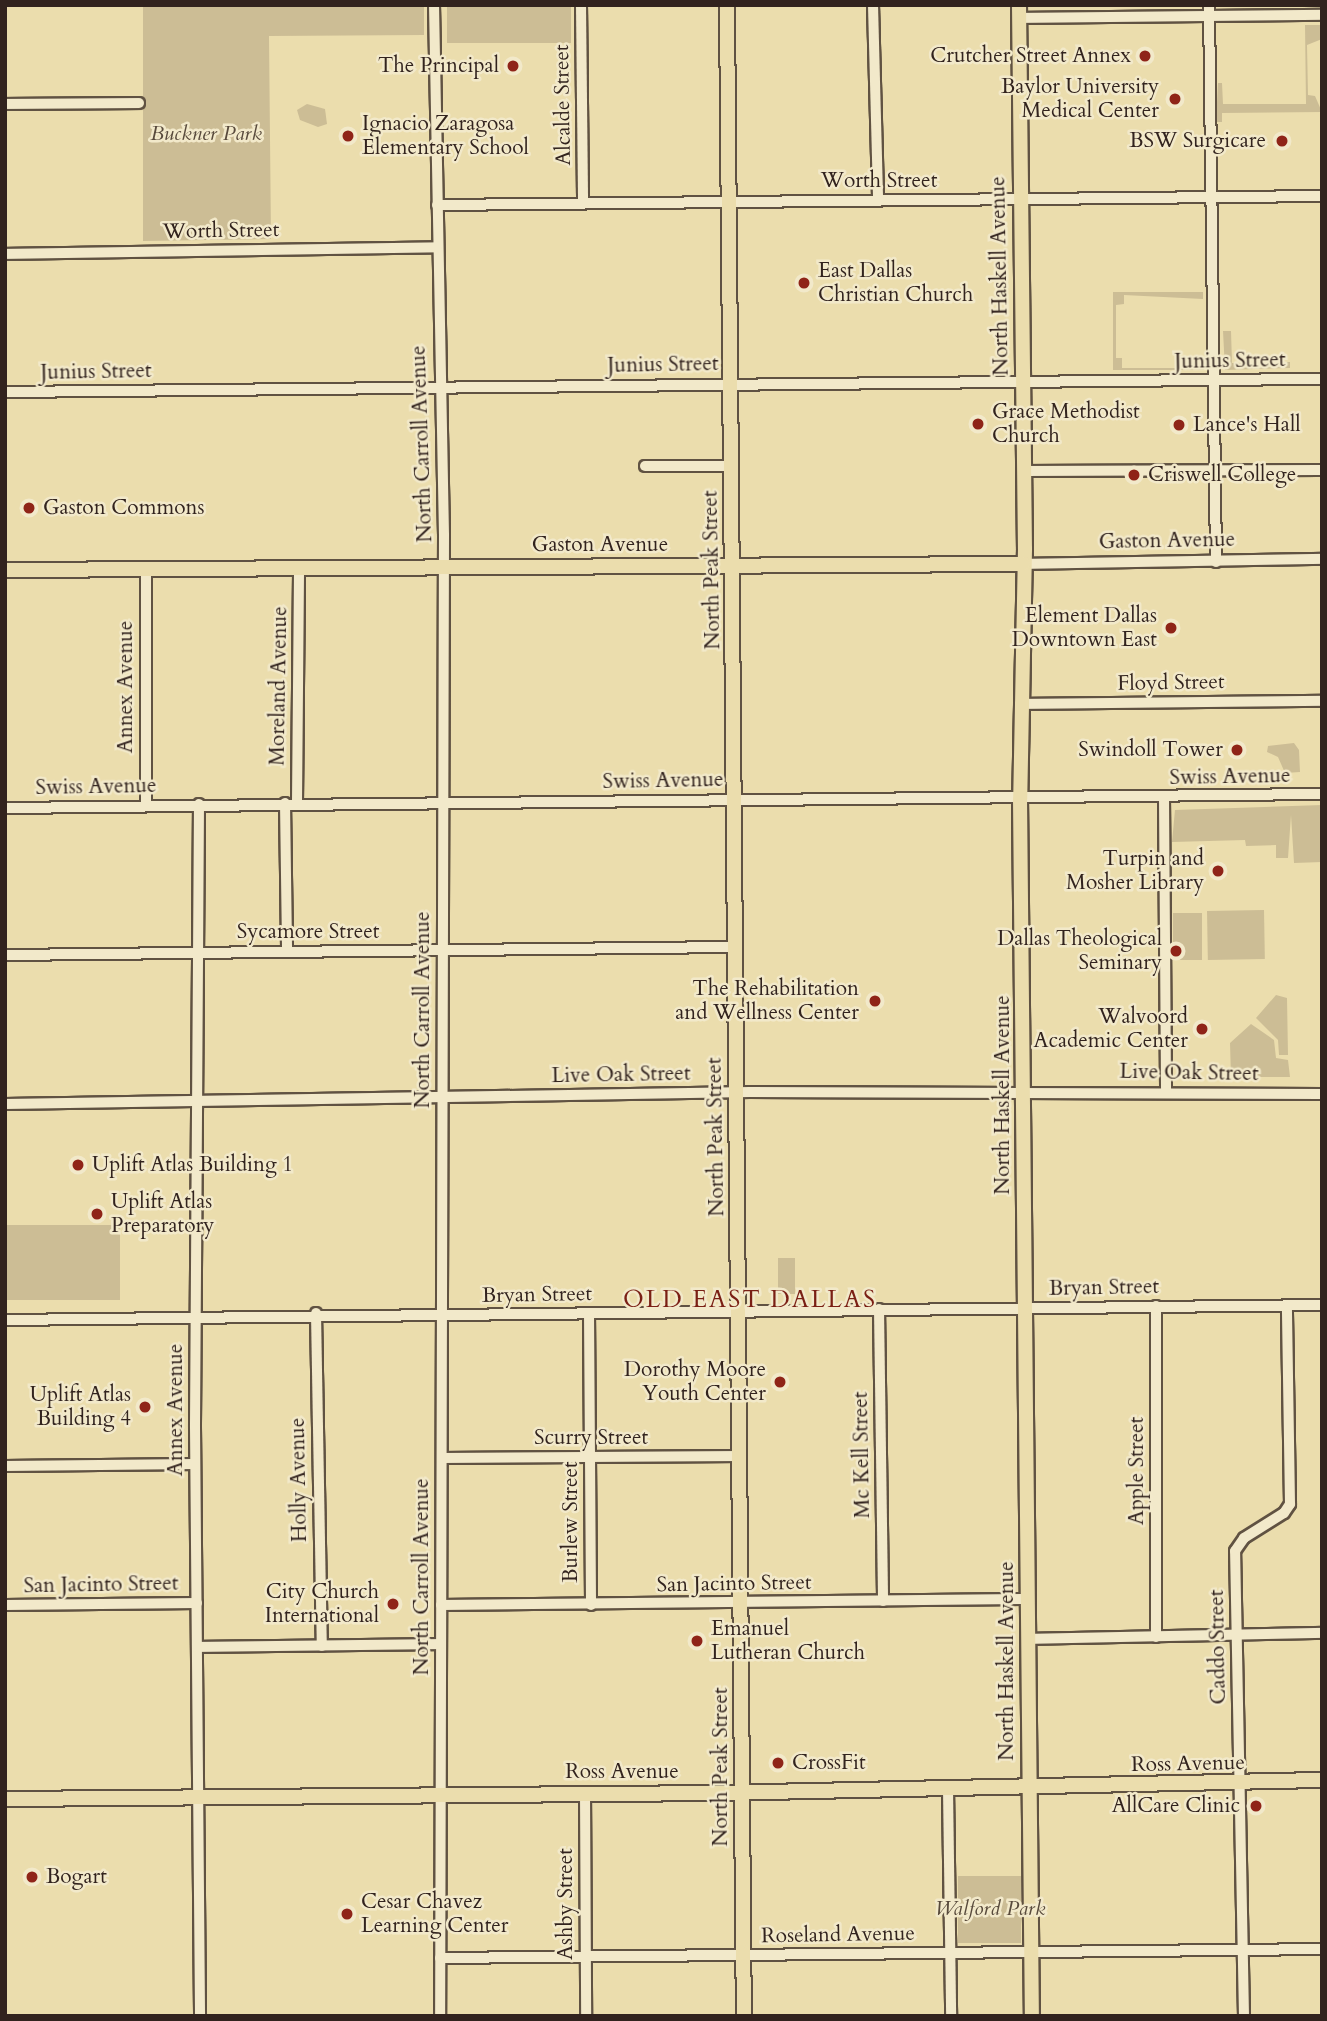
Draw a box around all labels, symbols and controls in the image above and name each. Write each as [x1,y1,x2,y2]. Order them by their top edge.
place label: Crutcher Street Annex [930,43,1131,69]
street label: Alcalde Street [549,44,577,166]
marker: Crutcher Street Annex [1137,48,1153,64]
place label: The Principal [378,53,499,79]
marker: The Principal [505,58,521,74]
place label: Baylor University Medical Center [1001,74,1159,124]
marker: Baylor University Medical Center [1165,89,1185,109]
place label: Ignacio Zaragosa Elementary School [362,111,529,161]
park label: Buckner Park [150,121,262,147]
marker: Ignacio Zaragosa Elementary School [340,128,356,144]
place label: BSW Surgicare [1129,128,1266,154]
marker: BSW Surgicare [1272,131,1292,151]
street label: Worth Street [821,168,937,194]
street label: North Haskell Avenue [986,176,1014,376]
street label: Worth Street [163,217,279,245]
place label: East Dallas Christian Church [818,258,973,308]
marker: East Dallas Christian Church [796,275,812,291]
street label: North Carroll Avenue [406,345,438,543]
street label: Junius Street [1174,347,1286,375]
street label: Junius Street [607,351,719,379]
street label: Junius Street [40,358,152,386]
place label: Grace Methodist Church [992,399,1140,449]
place label: Lance's Hall [1193,412,1301,438]
marker: Grace Methodist Church [970,416,986,432]
marker: Lance's Hall [1171,417,1187,433]
place label: Criswell College [1148,462,1296,488]
marker: Criswell College [1126,467,1142,483]
street label: North Peak Street [698,490,726,650]
place label: Gaston Commons [43,495,205,521]
marker: Gaston Commons [21,500,37,516]
street label: Gaston Avenue [1099,527,1235,555]
street label: Gaston Avenue [532,532,668,558]
place label: Element Dallas Downtown East [1012,603,1157,653]
street label: Moreland Avenue [265,606,293,766]
marker: Element Dallas Downtown East [1163,620,1179,636]
street label: Annex Avenue [113,621,139,753]
street label: Floyd Street [1117,669,1225,697]
place label: Swindoll Tower [1078,737,1223,763]
marker: Swindoll Tower [1229,742,1245,758]
street label: Swiss Avenue [1169,763,1291,791]
street label: Swiss Avenue [602,767,724,795]
street label: Swiss Avenue [35,773,157,801]
place label: Turpin and Mosher Library [1066,846,1204,896]
marker: Turpin and Mosher Library [1210,863,1226,879]
street label: North Carroll Avenue [410,912,436,1108]
street label: Sycamore Street [237,919,379,945]
place label: Dallas Theological Seminary [997,926,1162,976]
marker: Dallas Theological Seminary [1168,943,1184,959]
place label: The Rehabilitation and Wellness Center [675,976,859,1026]
marker: The Rehabilitation and Wellness Center [865,991,885,1011]
street label: North Haskell Avenue [990,995,1016,1195]
place label: Walvoord Academic Center [1033,1004,1188,1054]
marker: Walvoord Academic Center [1194,1021,1210,1037]
street label: North Peak Street [702,1057,730,1217]
street label: Live Oak Street [1119,1059,1259,1087]
street label: Live Oak Street [551,1061,691,1089]
place label: Uplift Atlas Building 1 [92,1152,293,1178]
marker: Uplift Atlas Building 1 [70,1157,86,1173]
place label: Uplift Atlas Preparatory [111,1189,214,1239]
marker: Uplift Atlas Preparatory [89,1206,105,1222]
street label: Bryan Street [1049,1274,1159,1302]
street label: Bryan Street [482,1281,592,1309]
district label: OLD EAST DALLAS [625,1286,875,1314]
street label: Annex Avenue [163,1344,189,1476]
place label: Dorothy Moore Youth Center [624,1357,766,1407]
marker: Dorothy Moore Youth Center [772,1374,788,1390]
place label: Uplift Atlas Building 4 [30,1382,131,1432]
street label: Mc Kell Street [848,1391,876,1519]
marker: Uplift Atlas Building 4 [137,1399,153,1415]
street label: Apple Street [1124,1417,1150,1525]
street label: Holly Avenue [285,1418,313,1542]
street label: Scurry Street [534,1425,648,1451]
street label: Burlew Street [558,1461,584,1583]
street label: North Carroll Avenue [409,1479,435,1675]
street label: North Haskell Avenue [994,1561,1020,1761]
street label: San Jacinto Street [656,1570,812,1598]
street label: San Jacinto Street [23,1571,179,1599]
place label: City Church International [265,1579,379,1629]
street label: Caddo Street [1204,1589,1232,1705]
marker: City Church International [385,1596,401,1612]
place label: Emanuel Lutheran Church [711,1616,865,1666]
marker: Emanuel Lutheran Church [689,1633,705,1649]
street label: North Peak Street [708,1687,734,1847]
place label: CrossFit [792,1750,866,1776]
street label: Ross Avenue [1131,1750,1245,1778]
marker: CrossFit [770,1755,786,1771]
street label: Ross Avenue [565,1759,679,1785]
place label: AllCare Clinic [1112,1793,1240,1819]
marker: AllCare Clinic [1246,1796,1266,1816]
street label: Ashby Street [553,1848,579,1960]
place label: Bogart [46,1864,107,1890]
marker: Bogart [24,1869,40,1885]
place label: Cesar Chavez Learning Center [361,1889,509,1939]
park label: Walford Park [935,1896,1045,1922]
marker: Cesar Chavez Learning Center [339,1906,355,1922]
street label: Roseland Avenue [761,1921,915,1949]

